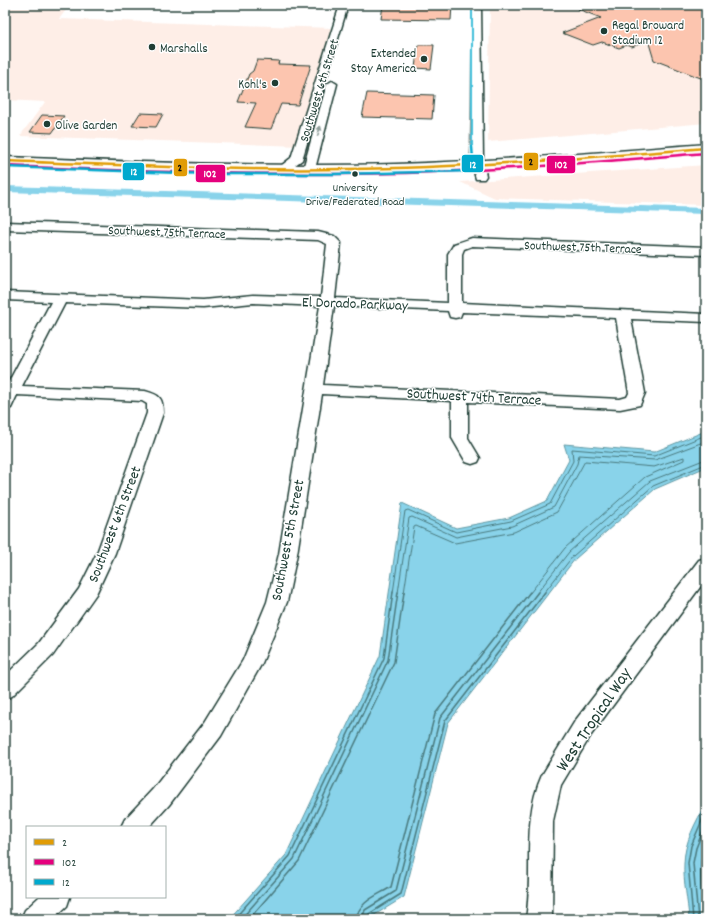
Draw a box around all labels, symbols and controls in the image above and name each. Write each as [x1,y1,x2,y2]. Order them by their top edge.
place label: Regal Broward Stadium 12 [612,17,684,51]
marker: Regal Broward Stadium 12 [599,26,609,36]
street label: Southwest 6th Street [296,37,345,145]
place label: Marshalls [160,40,208,59]
marker: Marshalls [147,42,157,52]
place label: Extended Stay America [351,45,417,79]
marker: Extended Stay America [419,54,429,64]
place label: Kohl's [238,76,267,95]
marker: Kohl's [270,78,280,88]
place label: Olive Garden [55,117,117,136]
marker: Olive Garden [42,119,52,129]
one-way arrow [316,125,322,137]
line badge: 2 [523,152,539,171]
line badge: 12 [461,154,484,173]
text: 2 [529,155,534,171]
line badge: 102 [546,155,576,174]
line badge: 2 [173,158,188,177]
text: 12 [469,158,477,174]
text: 102 [554,158,568,174]
text: 2 [178,161,183,177]
line badge: 12 [122,162,145,181]
line badge: 102 [195,164,226,183]
text: 12 [130,165,138,181]
text: 102 [203,167,217,183]
marker: University Drive/Federated Road [350,169,360,179]
place label: University Drive/Federated Road [306,180,404,211]
street label: Southwest 75th Terrace [108,222,226,245]
street label: Southwest 75th Terrace [524,237,642,260]
street label: El Dorado Parkway [301,292,409,318]
street label: Southwest 74th Terrace [406,383,542,413]
street label: Southwest 6th Street [83,463,148,586]
street label: Southwest 5th Street [266,477,312,603]
street label: West Tropical Way [551,663,639,777]
legend [26,826,166,898]
text: 2 [62,835,67,852]
text: 102 [62,855,76,872]
text: 12 [62,875,70,892]

